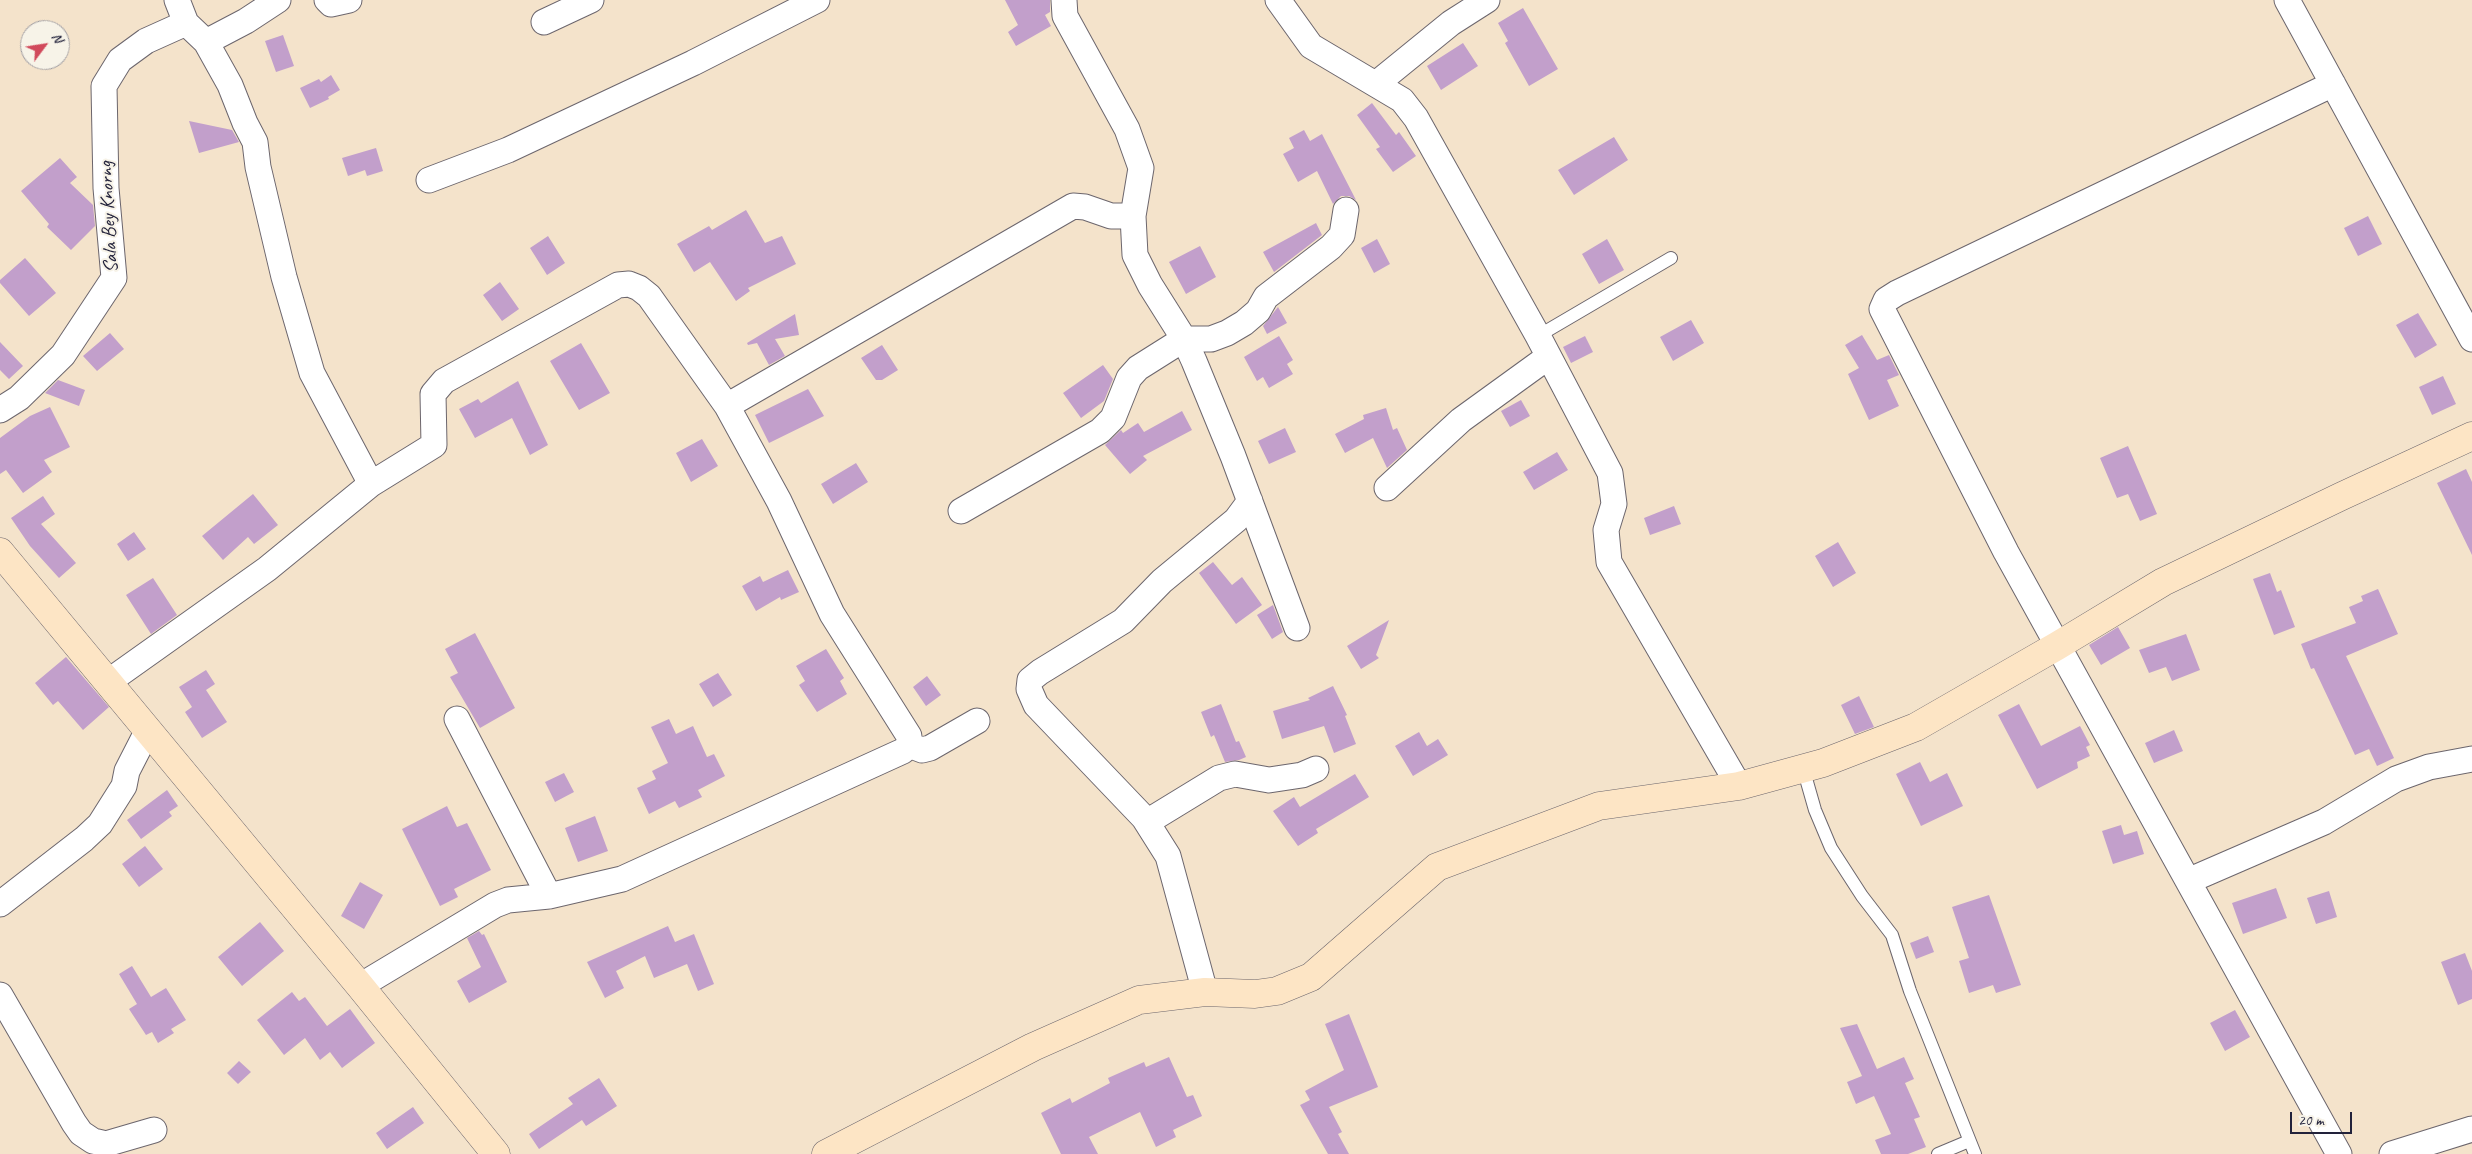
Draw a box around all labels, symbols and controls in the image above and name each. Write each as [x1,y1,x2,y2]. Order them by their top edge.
north arrow [20,20,70,70]
text: N [48,29,67,46]
street label: Sala Bey Knorng [94,161,124,273]
scale bar [2292,1102,2354,1134]
text: 20 m [2298,1111,2324,1130]

